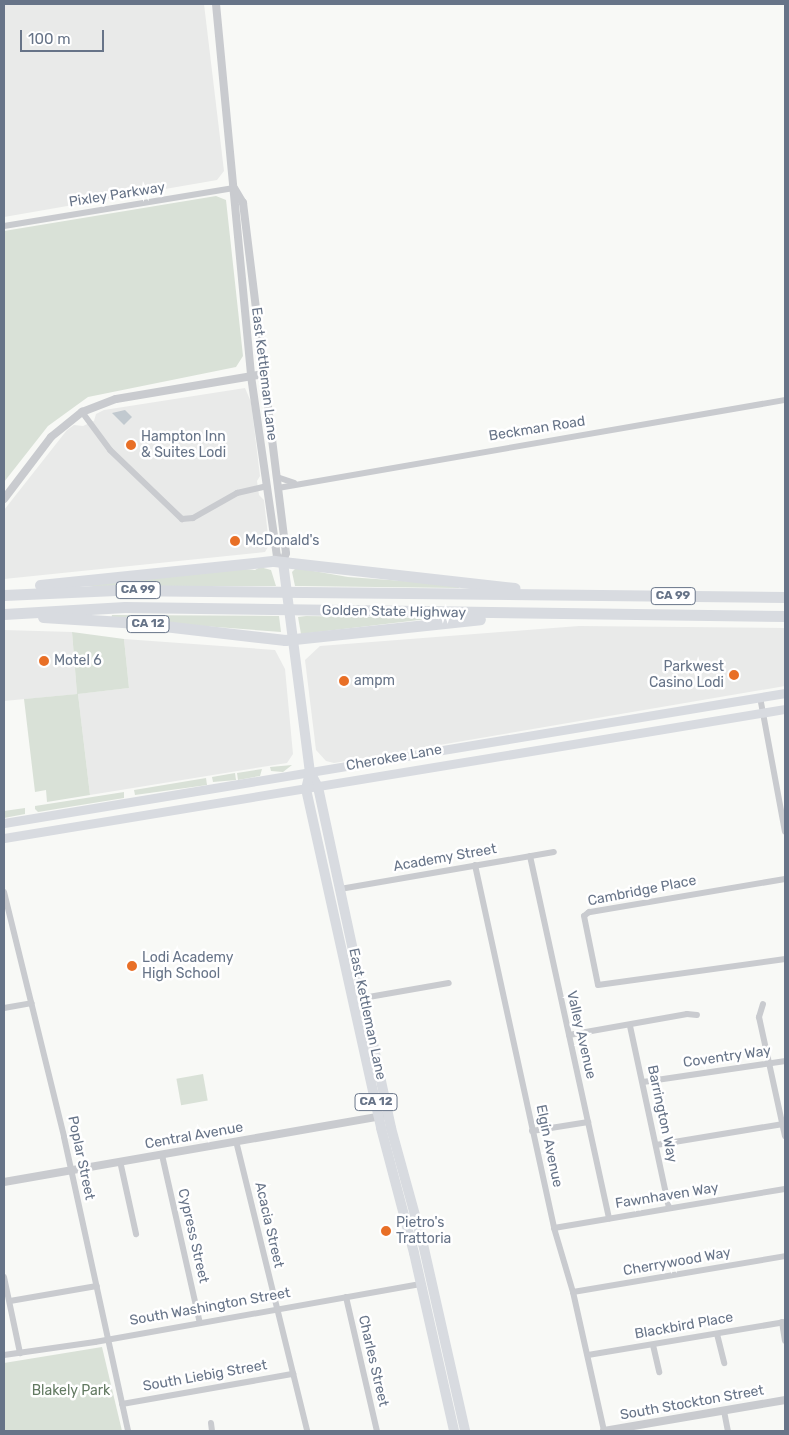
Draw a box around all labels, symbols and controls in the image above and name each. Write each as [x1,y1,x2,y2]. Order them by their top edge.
scale bar [22,20,106,52]
text: 100 m [28,30,70,48]
street label: Pixley Parkway [68,179,166,211]
street label: East Kettleman Lane [247,306,281,442]
street label: Beckman Road [488,413,586,445]
place label: Hampton Inn & Suites Lodi [141,429,226,462]
marker: Hampton Inn & Suites Lodi [125,439,137,451]
place label: McDonald's [245,533,319,549]
marker: McDonald's [229,535,241,547]
road number: CA 99 [116,580,160,600]
road number: CA 99 [650,586,696,606]
street label: Golden State Highway [322,602,466,622]
road number: CA 12 [126,614,170,634]
place label: Motel 6 [54,653,102,669]
marker: Motel 6 [38,655,50,667]
place label: Parkwest Casino Lodi [649,659,724,692]
marker: Parkwest Casino Lodi [728,669,740,681]
place label: ampm [354,673,395,689]
marker: ampm [338,675,350,687]
street label: Cherokee Lane [345,741,443,775]
street label: Academy Street [392,841,498,875]
street label: Cambridge Place [586,872,698,910]
street label: East Kettleman Lane [345,947,389,1081]
place label: Lodi Academy High School [142,950,234,982]
marker: Lodi Academy High School [126,960,138,972]
street label: Valley Avenue [563,989,599,1081]
street label: Coventry Way [682,1042,772,1072]
street label: Barrington Way [643,1064,681,1164]
road number: CA 12 [354,1092,398,1112]
street label: Elgin Avenue [532,1103,566,1189]
street label: Poplar Street [64,1114,98,1202]
street label: Central Avenue [143,1119,245,1153]
street label: Acacia Street [251,1180,287,1270]
street label: Fawnhaven Way [614,1180,720,1212]
street label: Cypress Street [174,1187,212,1285]
place label: Pietro's Trattoria [396,1215,451,1248]
marker: Pietro's Trattoria [380,1225,392,1237]
street label: Cherrywood Way [622,1244,732,1280]
street label: South Washington Street [128,1285,292,1329]
street label: Blackbird Place [633,1309,735,1343]
street label: Charles Street [354,1314,392,1408]
street label: South Liebig Street [142,1357,268,1395]
street label: South Stockton Street [619,1382,765,1424]
park label: Blakely Park [32,1383,110,1399]

